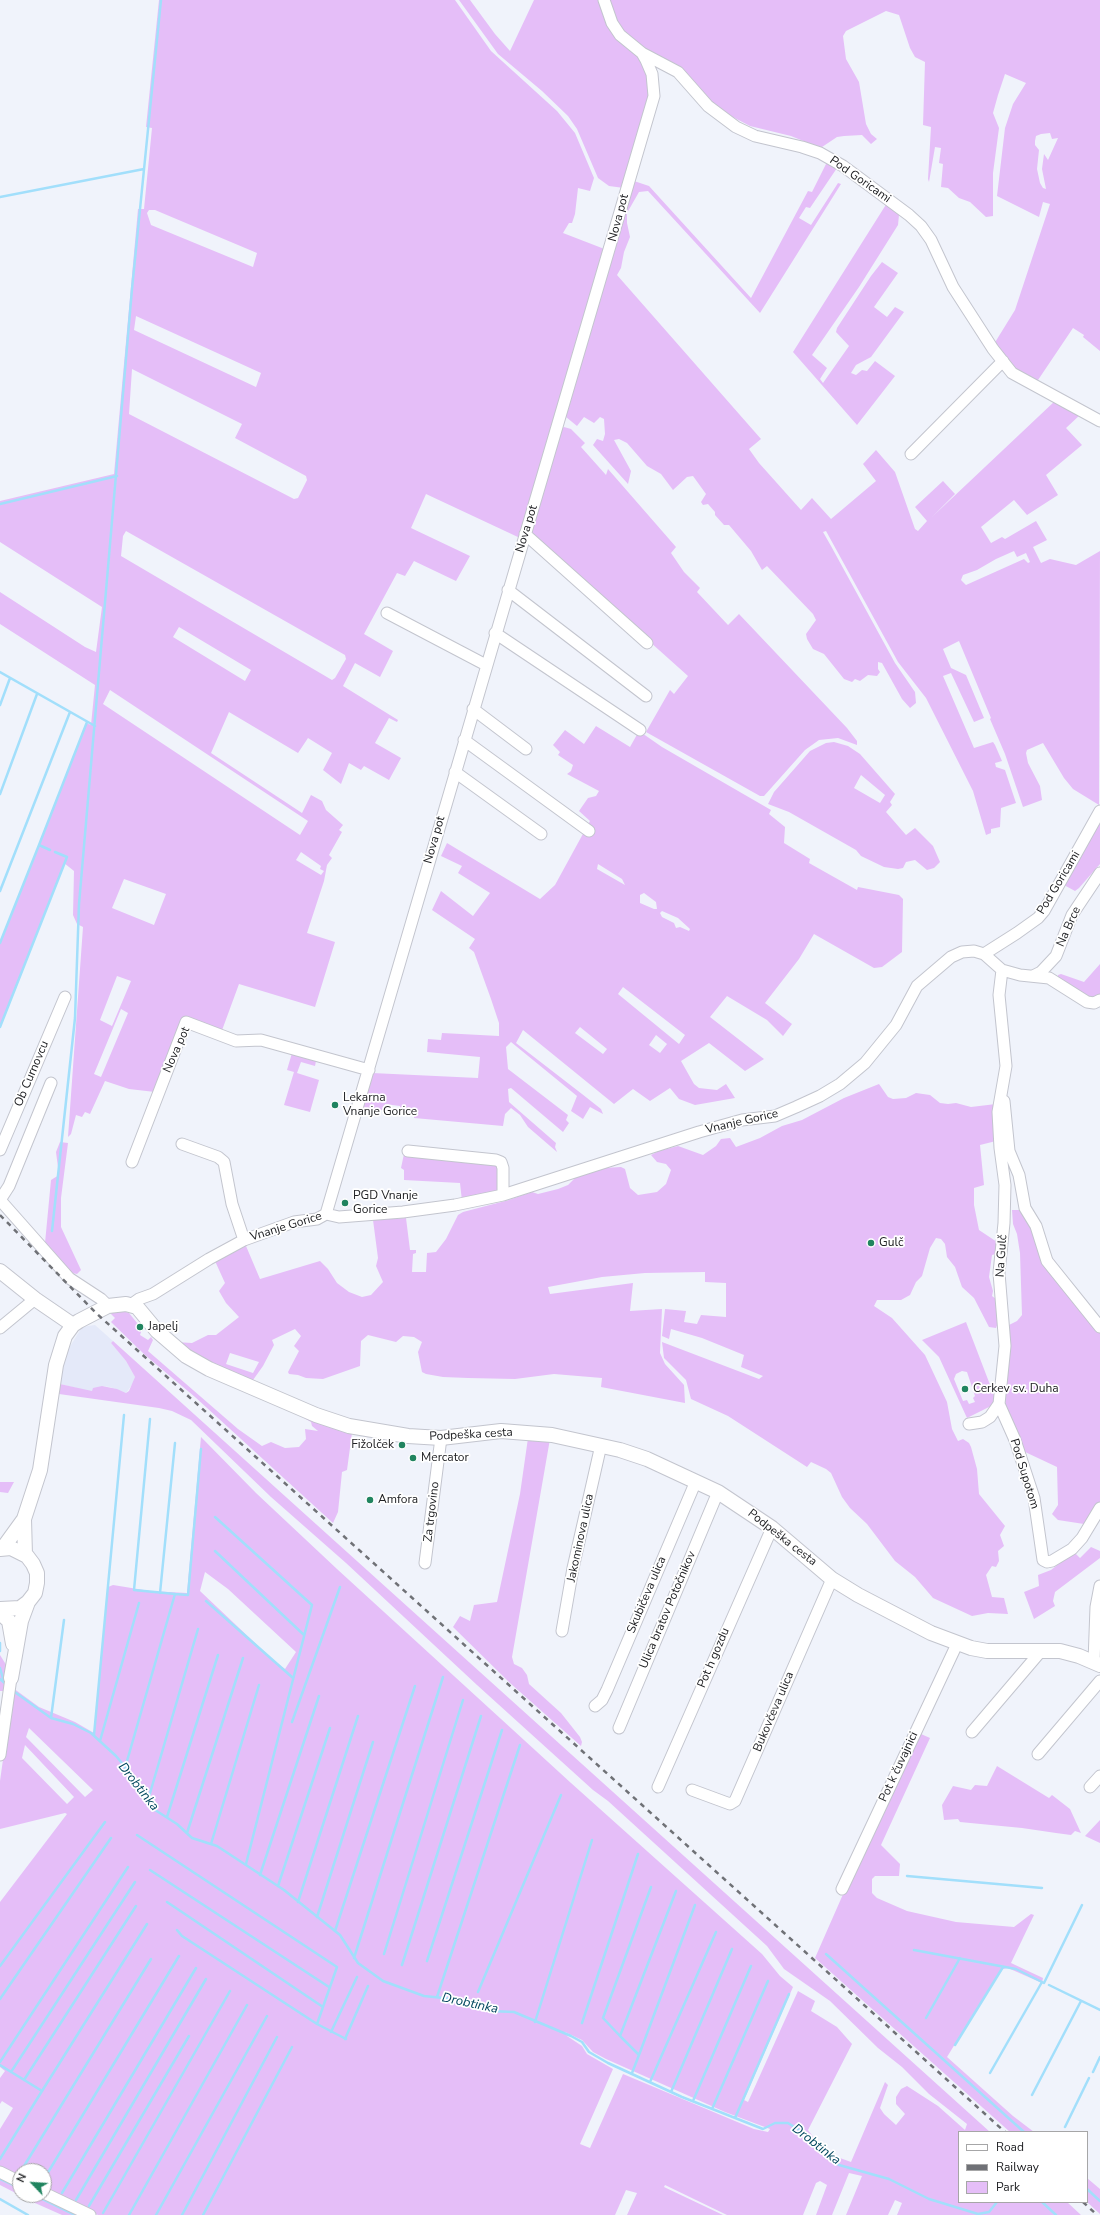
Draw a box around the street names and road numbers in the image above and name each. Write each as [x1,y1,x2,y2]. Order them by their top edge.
street label: Pod Goricami [827,154,893,206]
street label: Nova pot [606,193,632,243]
street label: Nova pot [513,504,541,554]
street label: Nova pot [421,815,449,865]
street label: Pod Goricami [1034,849,1084,917]
street label: Na Brce [1054,905,1084,949]
street label: Nova pot [161,1025,193,1075]
street label: Ob Curnovcu [12,1039,52,1109]
street label: Vnanje Gorice [704,1107,780,1137]
street label: Vnanje Gorice [248,1209,324,1245]
street label: Na Gulč [993,1234,1011,1278]
street label: Podpeška cesta [429,1426,513,1444]
street label: Pod Supotom [1006,1437,1042,1511]
street label: Za trgovino [421,1481,443,1543]
street label: Jakominova ulica [565,1493,597,1583]
street label: Podpeška cesta [745,1507,819,1569]
street label: Ulica bratov Potočnikov [637,1549,699,1671]
street label: Skubičeva ulica [624,1554,670,1636]
street label: Pot h gozdu [695,1626,733,1690]
street label: Bukovčeva ulica [751,1670,797,1754]
street label: Pot k čuvajnici [876,1730,922,1804]

